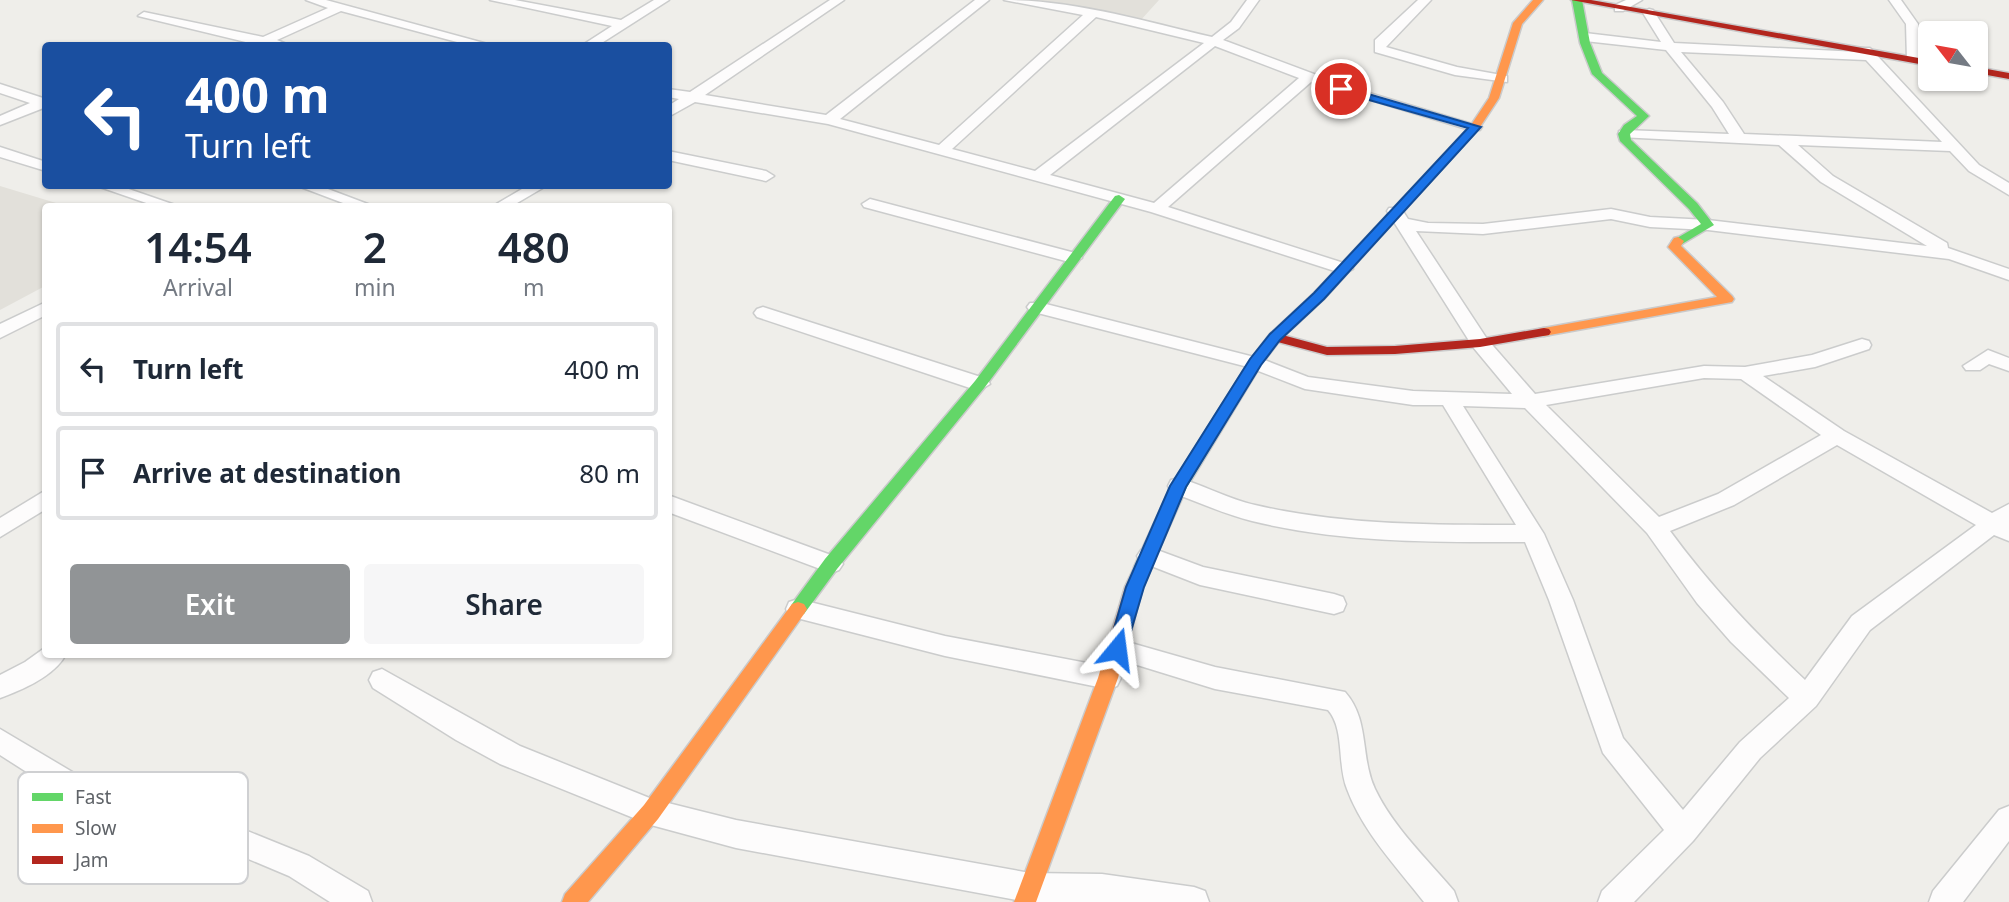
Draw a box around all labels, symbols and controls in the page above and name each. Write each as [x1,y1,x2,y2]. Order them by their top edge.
north arrow [1918,21,1988,91]
map controls [1918,21,1988,91]
pin [1311,59,1371,119]
text: 400 m [185,61,330,127]
icon: left [70,70,161,161]
icon: arrive [1322,70,1360,108]
text: Turn left [185,124,311,167]
text: 14:54 [144,218,252,275]
text: 2 [363,218,387,275]
text: 480 [498,218,570,275]
text: Arrival [163,271,233,303]
text: min [354,271,396,303]
text: m [523,271,545,303]
icon: left [74,350,112,388]
text: Turn left [133,351,244,387]
text: 400 m [564,351,640,387]
icon: arrive [74,454,112,492]
text: Arrive at destination [133,455,402,491]
text: 80 m [579,455,640,491]
button: Exit [70,564,350,644]
button: Share [364,564,644,644]
position arrow [1080,612,1154,686]
legend [18,772,248,884]
text: Fast [75,784,112,810]
text: Slow [75,815,116,841]
text: Jam [73,847,109,873]

